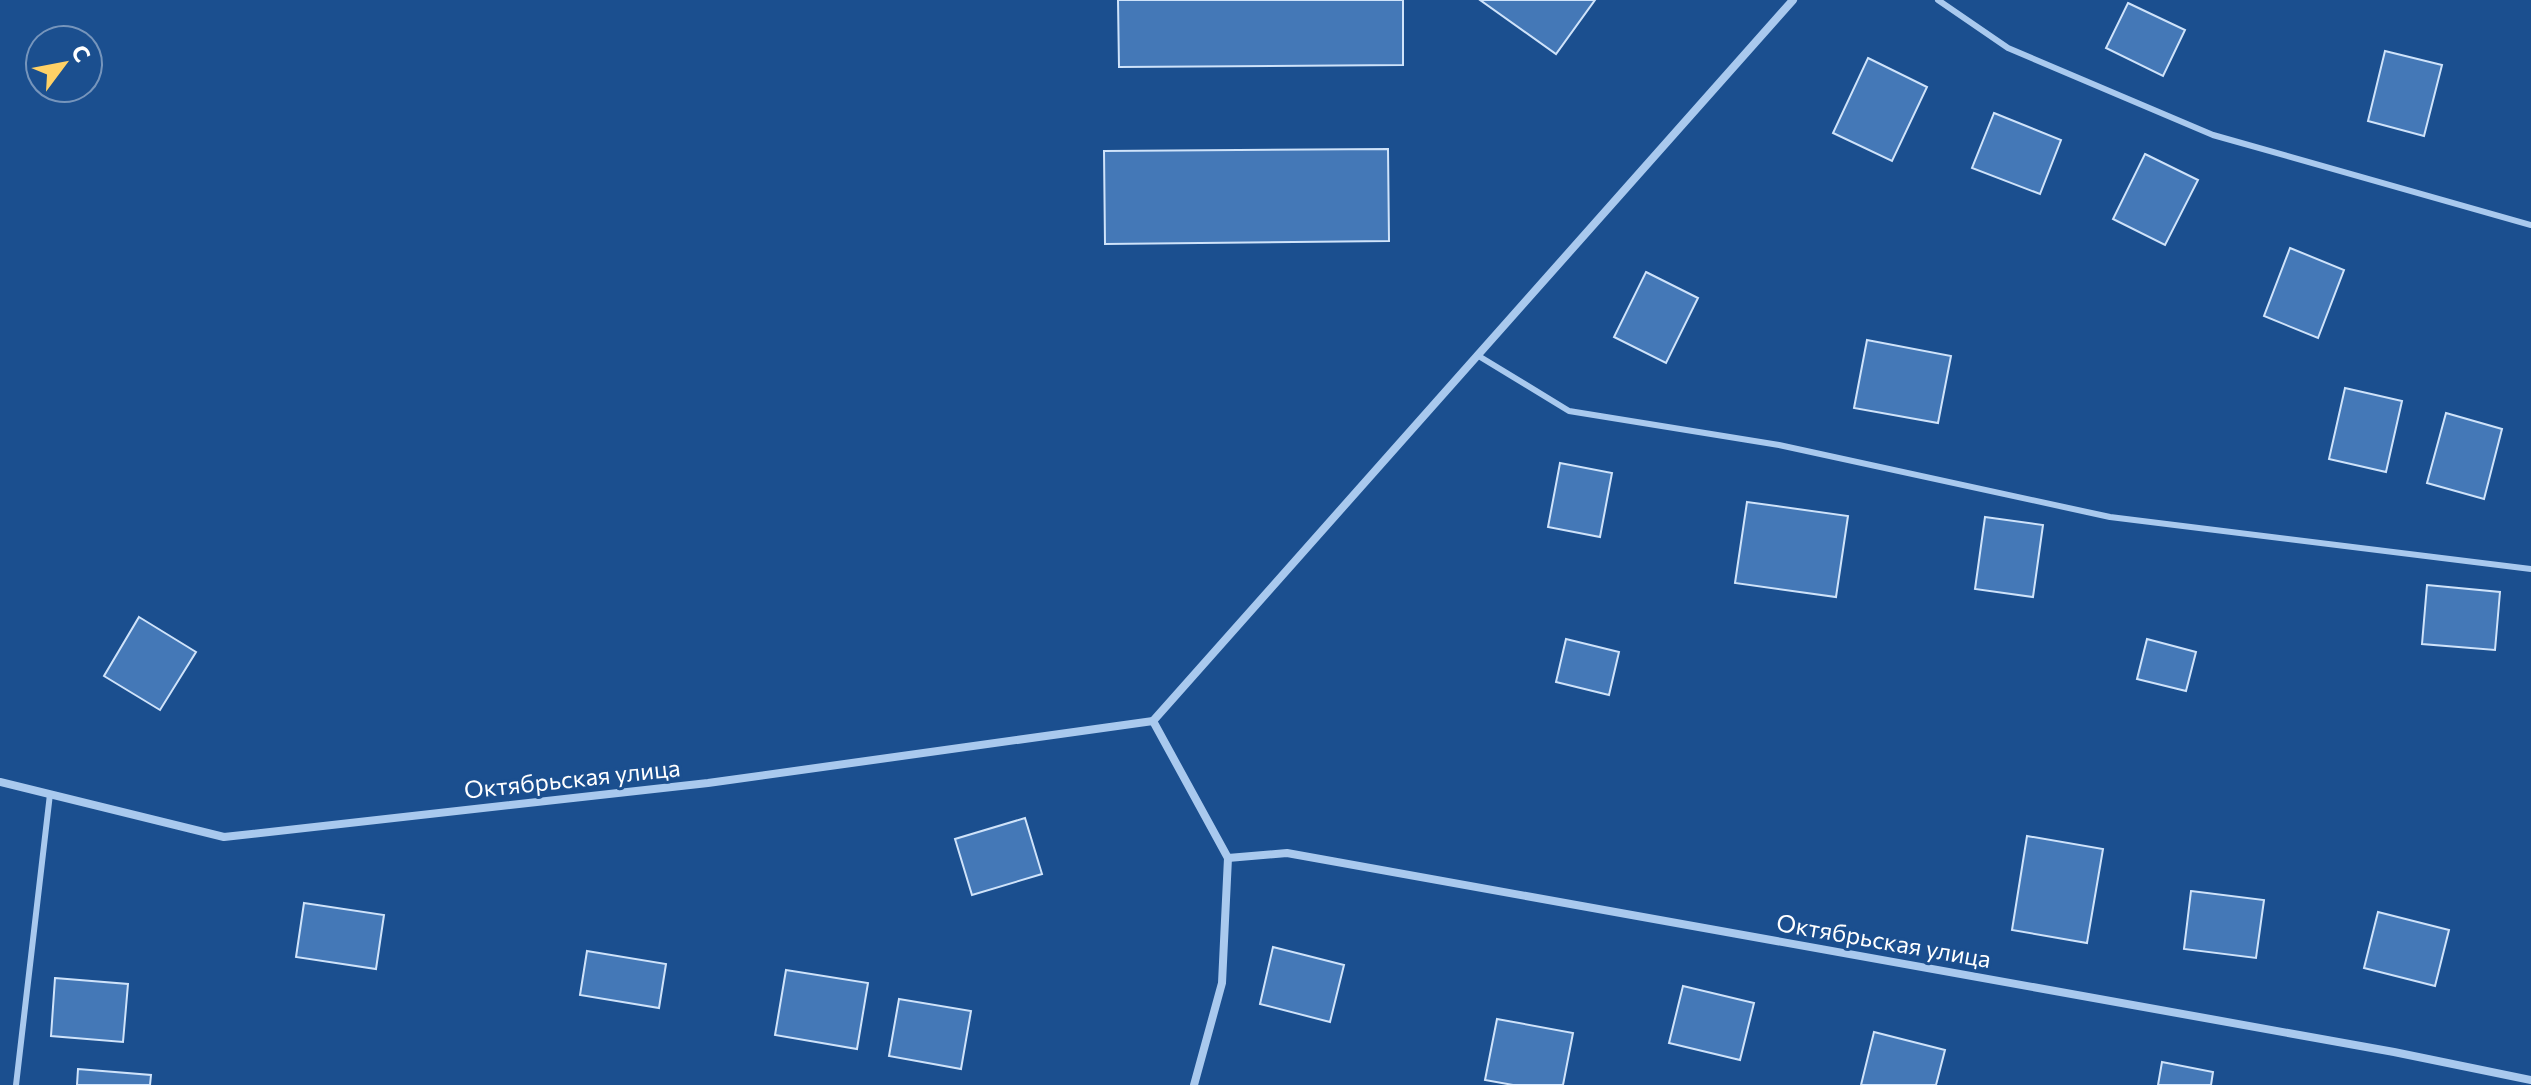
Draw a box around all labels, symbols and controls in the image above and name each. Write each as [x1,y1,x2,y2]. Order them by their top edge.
north arrow [24,24,104,104]
text: С [66,40,97,67]
street label: Октябрьская улица [462,752,682,804]
street label: Октябрьская улица [1774,907,1994,973]

